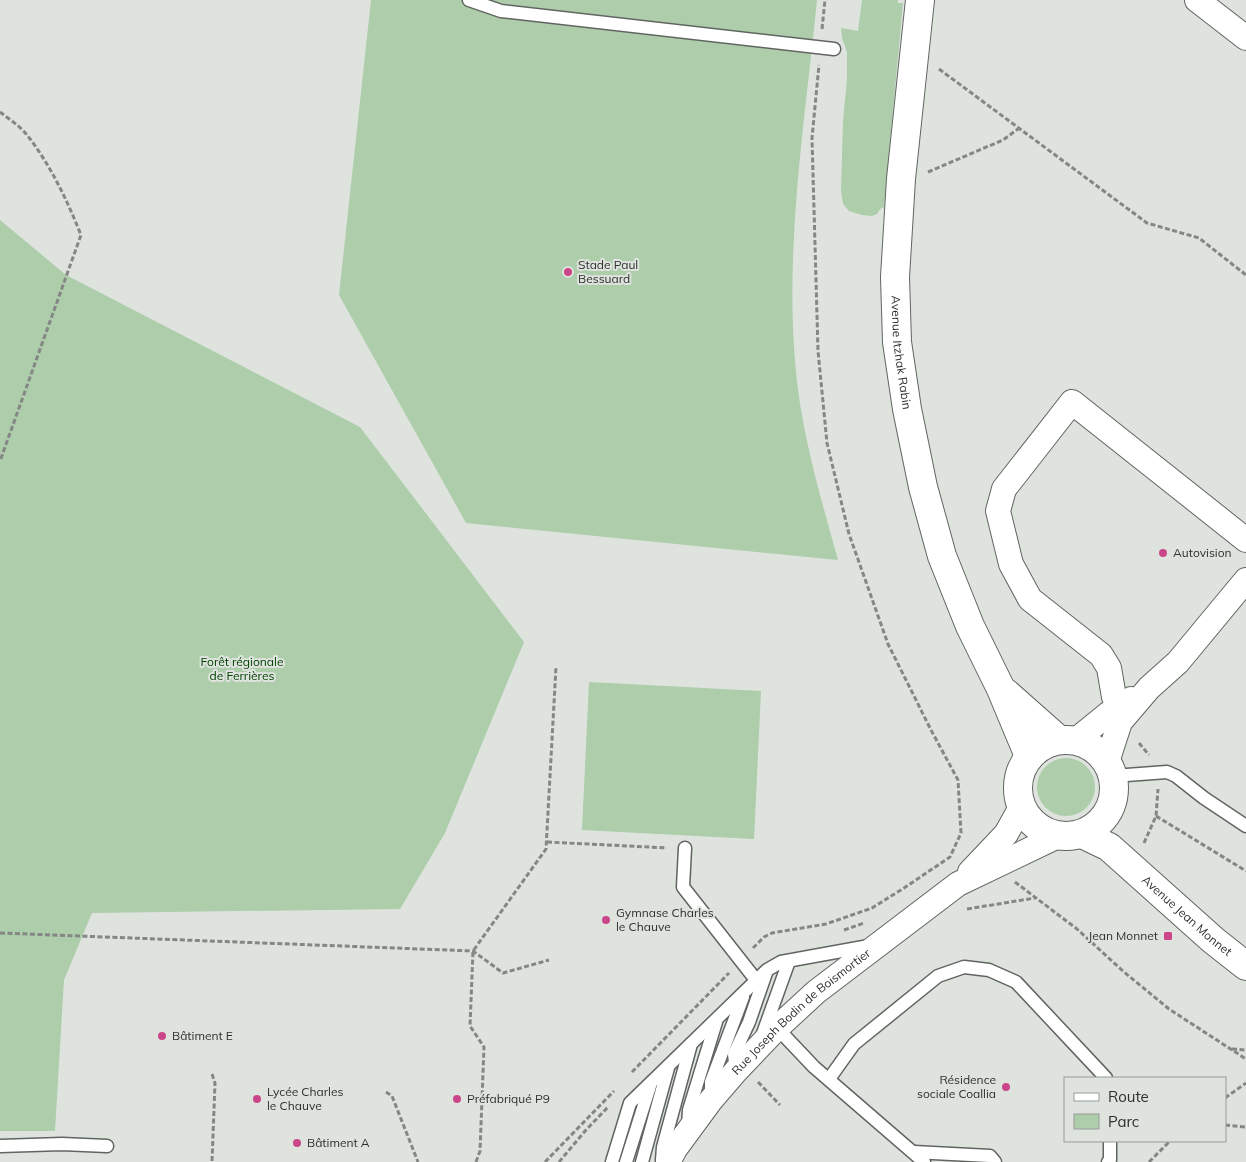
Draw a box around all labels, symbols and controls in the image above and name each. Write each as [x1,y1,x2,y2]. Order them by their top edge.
place label: Stade Paul Bessuard [578,257,638,286]
marker: Stade Paul Bessuard [562,266,574,278]
street label: Avenue Itzhak Rabin [889,295,915,410]
place label: Autovision [1173,545,1232,560]
marker: Autovision [1157,547,1169,559]
park label: Forêt régionale de Ferrières [201,654,283,683]
street label: Avenue Jean Monnet [1139,872,1235,959]
place label: Gymnase Charles le Chauve [616,905,714,934]
marker: Gymnase Charles le Chauve [600,914,612,926]
place label: Jean Monnet [1088,928,1158,943]
marker: Jean Monnet [1162,930,1174,942]
street label: Rue Joseph Bodin de Boismortier [728,945,874,1078]
place label: Bâtiment E [172,1028,233,1043]
marker: Bâtiment E [156,1030,168,1042]
place label: Résidence sociale Coallia [917,1072,996,1101]
legend [1064,1077,1226,1142]
marker: Résidence sociale Coallia [1000,1081,1012,1093]
place label: Lycée Charles le Chauve [267,1084,344,1113]
text: Route [1108,1087,1149,1106]
place label: Préfabriqué P9 [467,1091,550,1106]
marker: Lycée Charles le Chauve [251,1093,263,1105]
marker: Préfabriqué P9 [451,1093,463,1105]
text: Parc [1108,1112,1139,1131]
place label: Bâtiment A [307,1135,370,1150]
marker: Bâtiment A [291,1137,303,1149]

